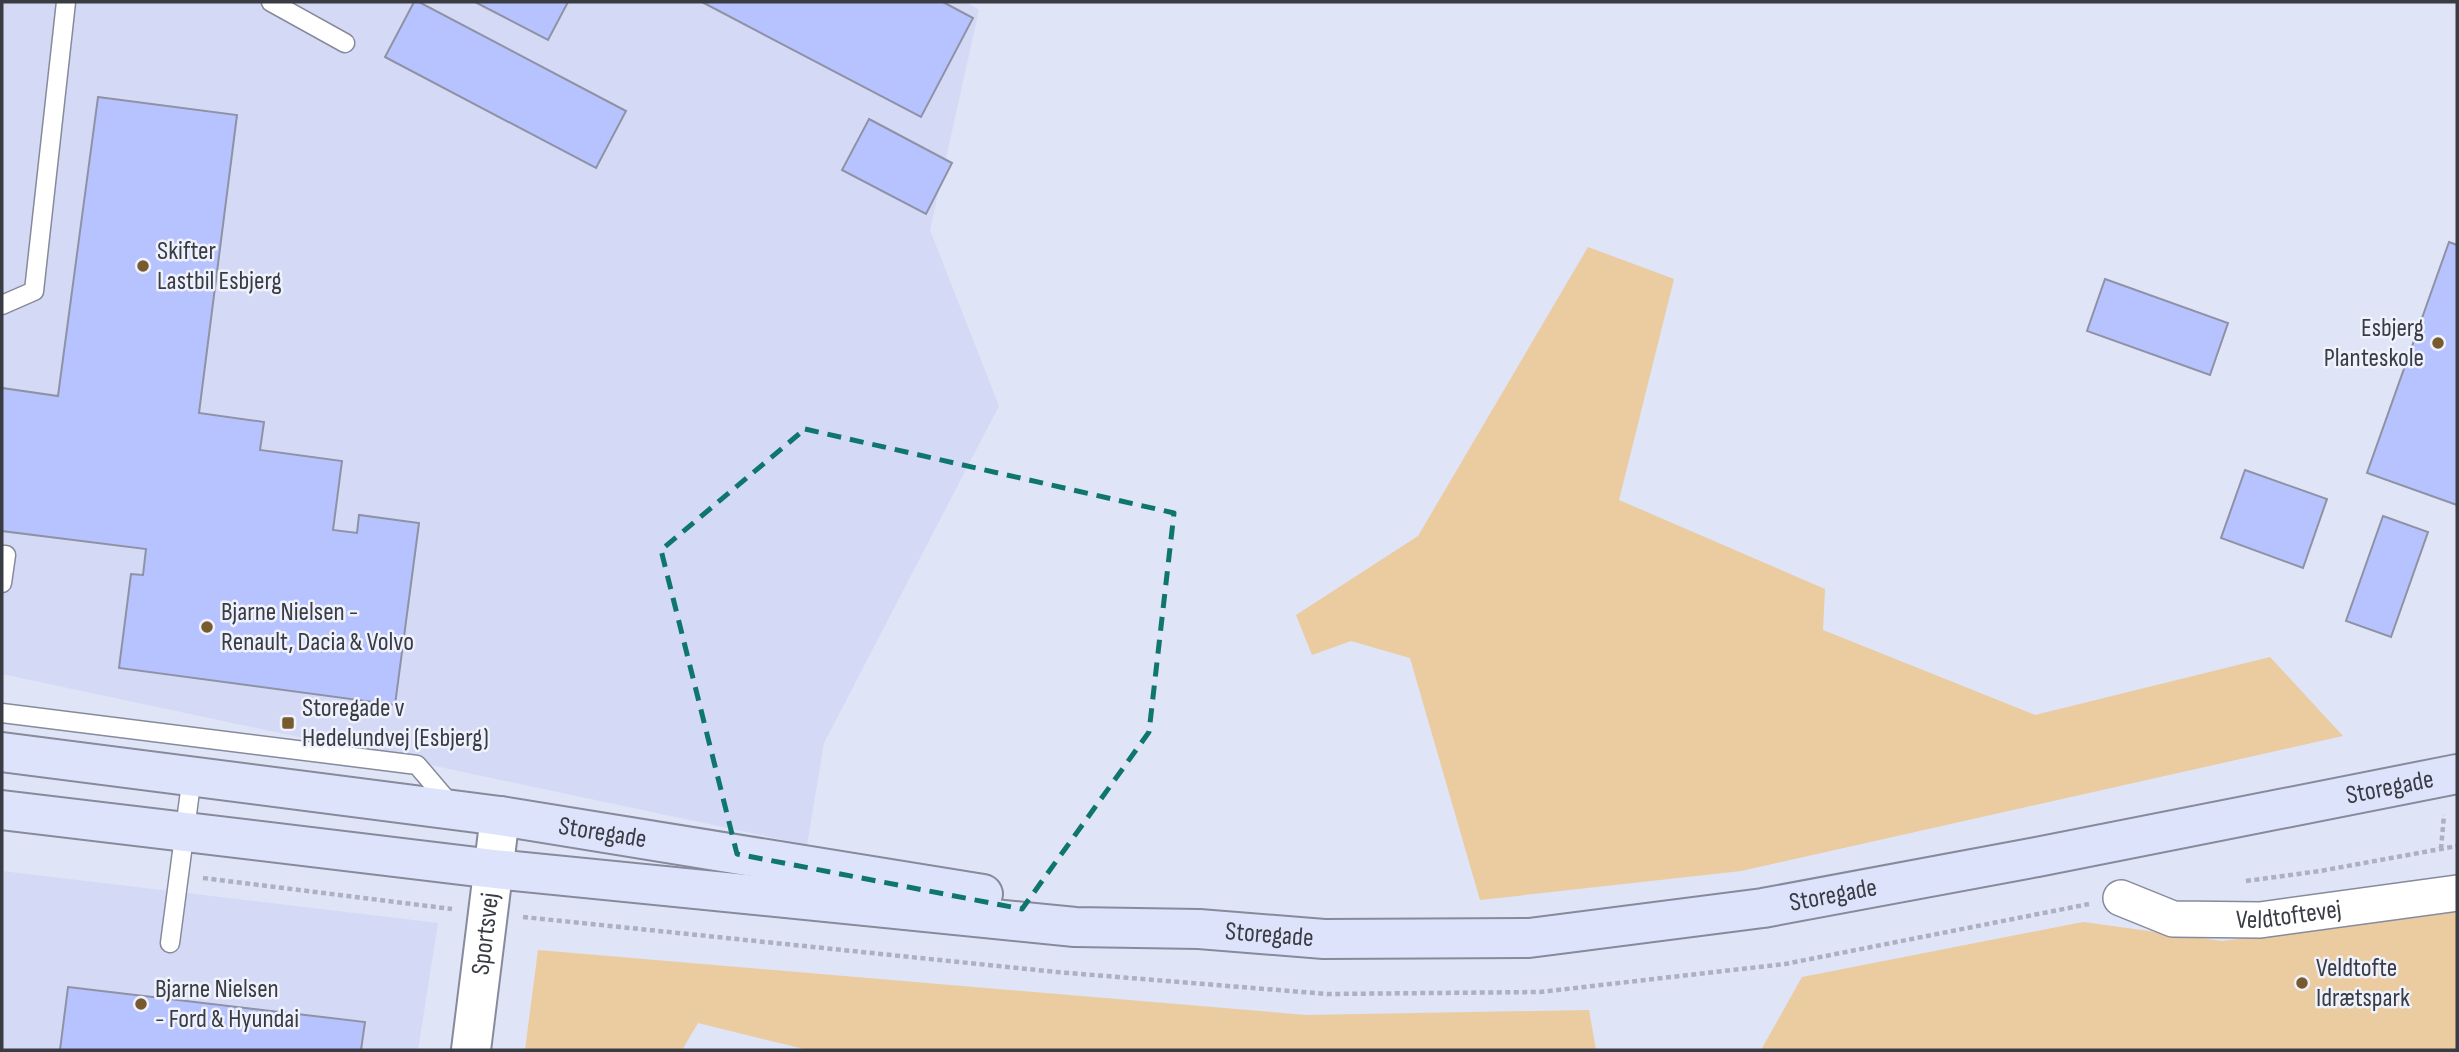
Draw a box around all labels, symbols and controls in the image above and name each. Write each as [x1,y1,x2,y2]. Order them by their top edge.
place label: Skifter Lastbil Esbjerg [157,236,282,297]
marker: Skifter Lastbil Esbjerg [135,258,151,274]
place label: Esbjerg Planteskole [2324,313,2424,374]
marker: Esbjerg Planteskole [2430,335,2446,351]
place label: Bjarne Nielsen - Renault, Dacia & Volvo [221,597,414,658]
marker: Bjarne Nielsen - Renault, Dacia & Volvo [199,619,215,635]
place label: Storegade v Hedelundvej (Esbjerg) [302,693,489,754]
marker: Storegade v Hedelundvej (Esbjerg) [280,715,296,731]
street label: Storegade [2343,764,2436,811]
street label: Storegade [556,810,649,855]
street label: Storegade [1787,872,1879,918]
street label: Sportsvej [465,891,506,977]
street label: Veldtoftevej [2236,894,2343,936]
street label: Storegade [1224,916,1315,954]
place label: Veldtofte Idrætspark [2316,953,2410,1014]
place label: Bjarne Nielsen - Ford & Hyundai [155,974,299,1035]
marker: Veldtofte Idrætspark [2294,975,2310,991]
marker: Bjarne Nielsen - Ford & Hyundai [133,996,149,1012]

